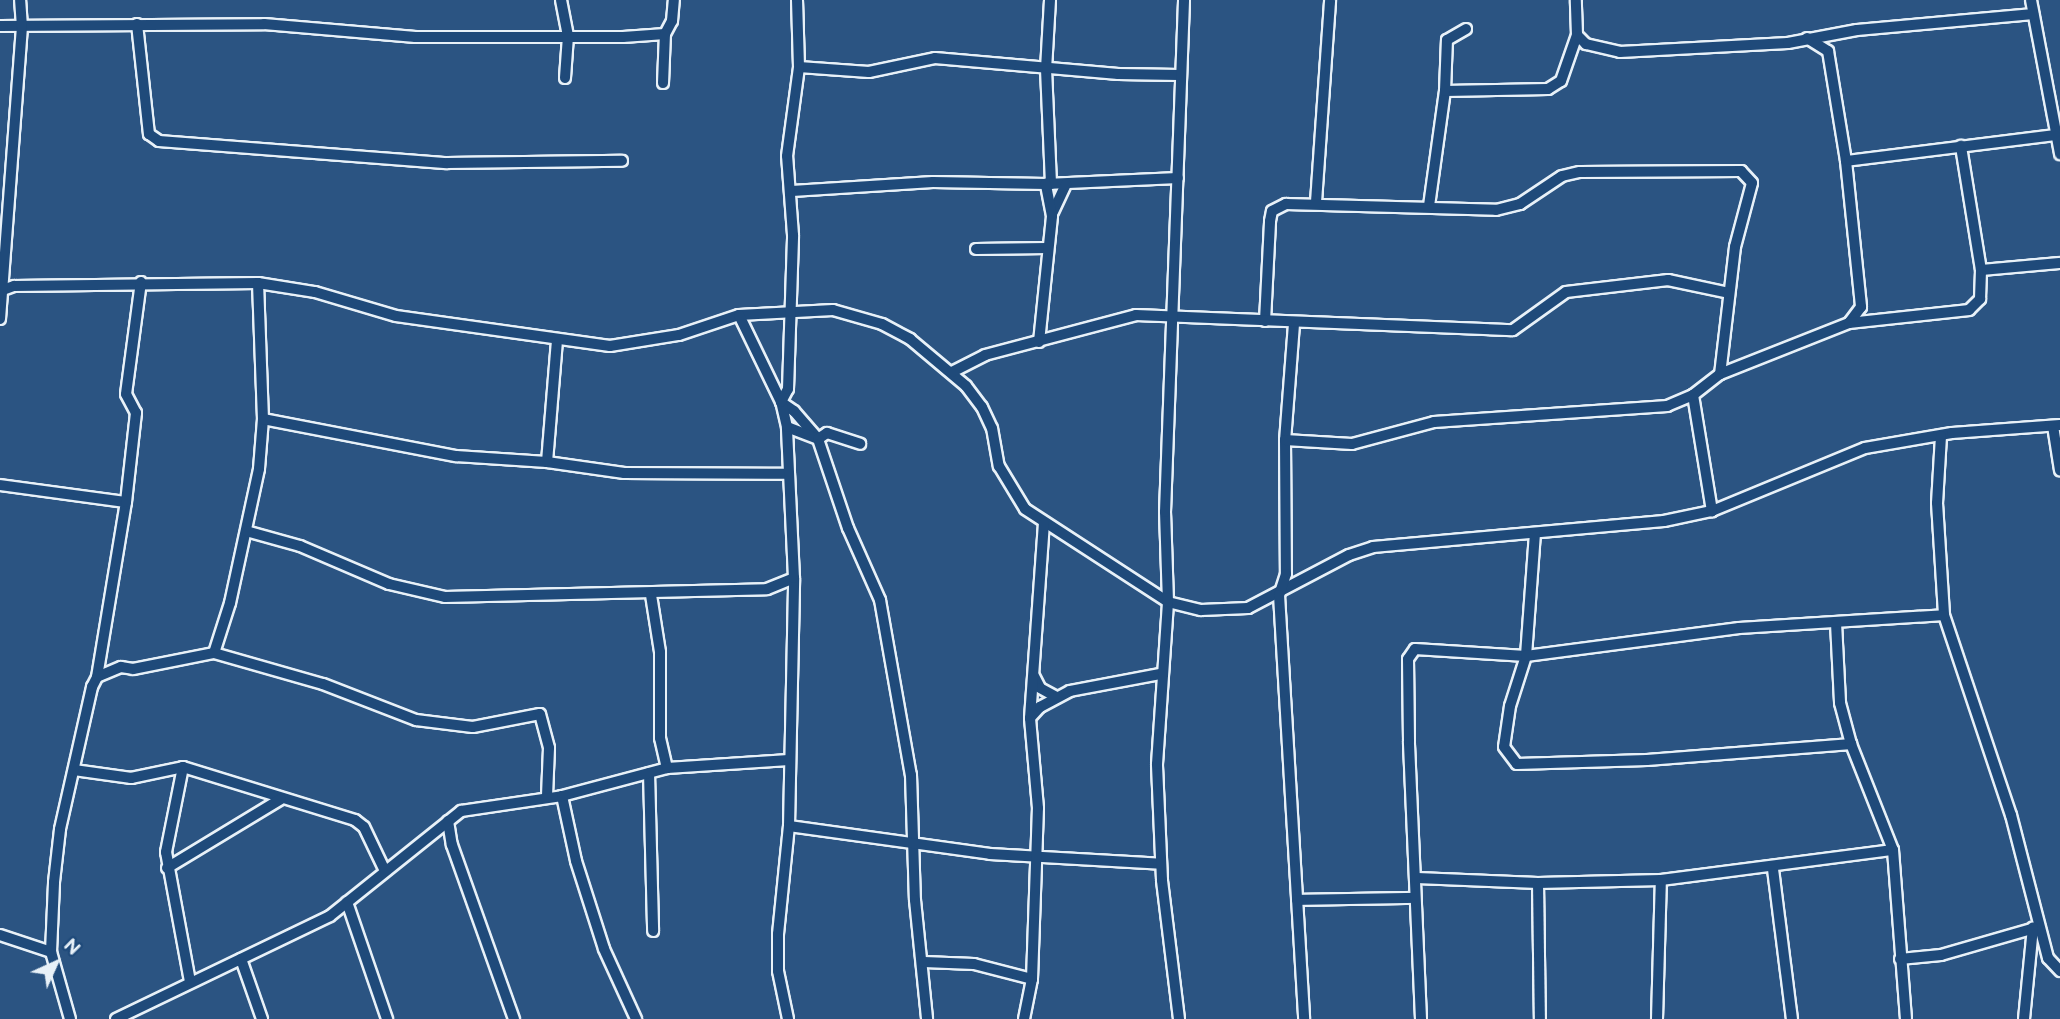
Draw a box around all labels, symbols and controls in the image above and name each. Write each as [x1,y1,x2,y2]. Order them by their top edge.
north arrow [21,928,91,998]
text: N [58,935,84,961]

